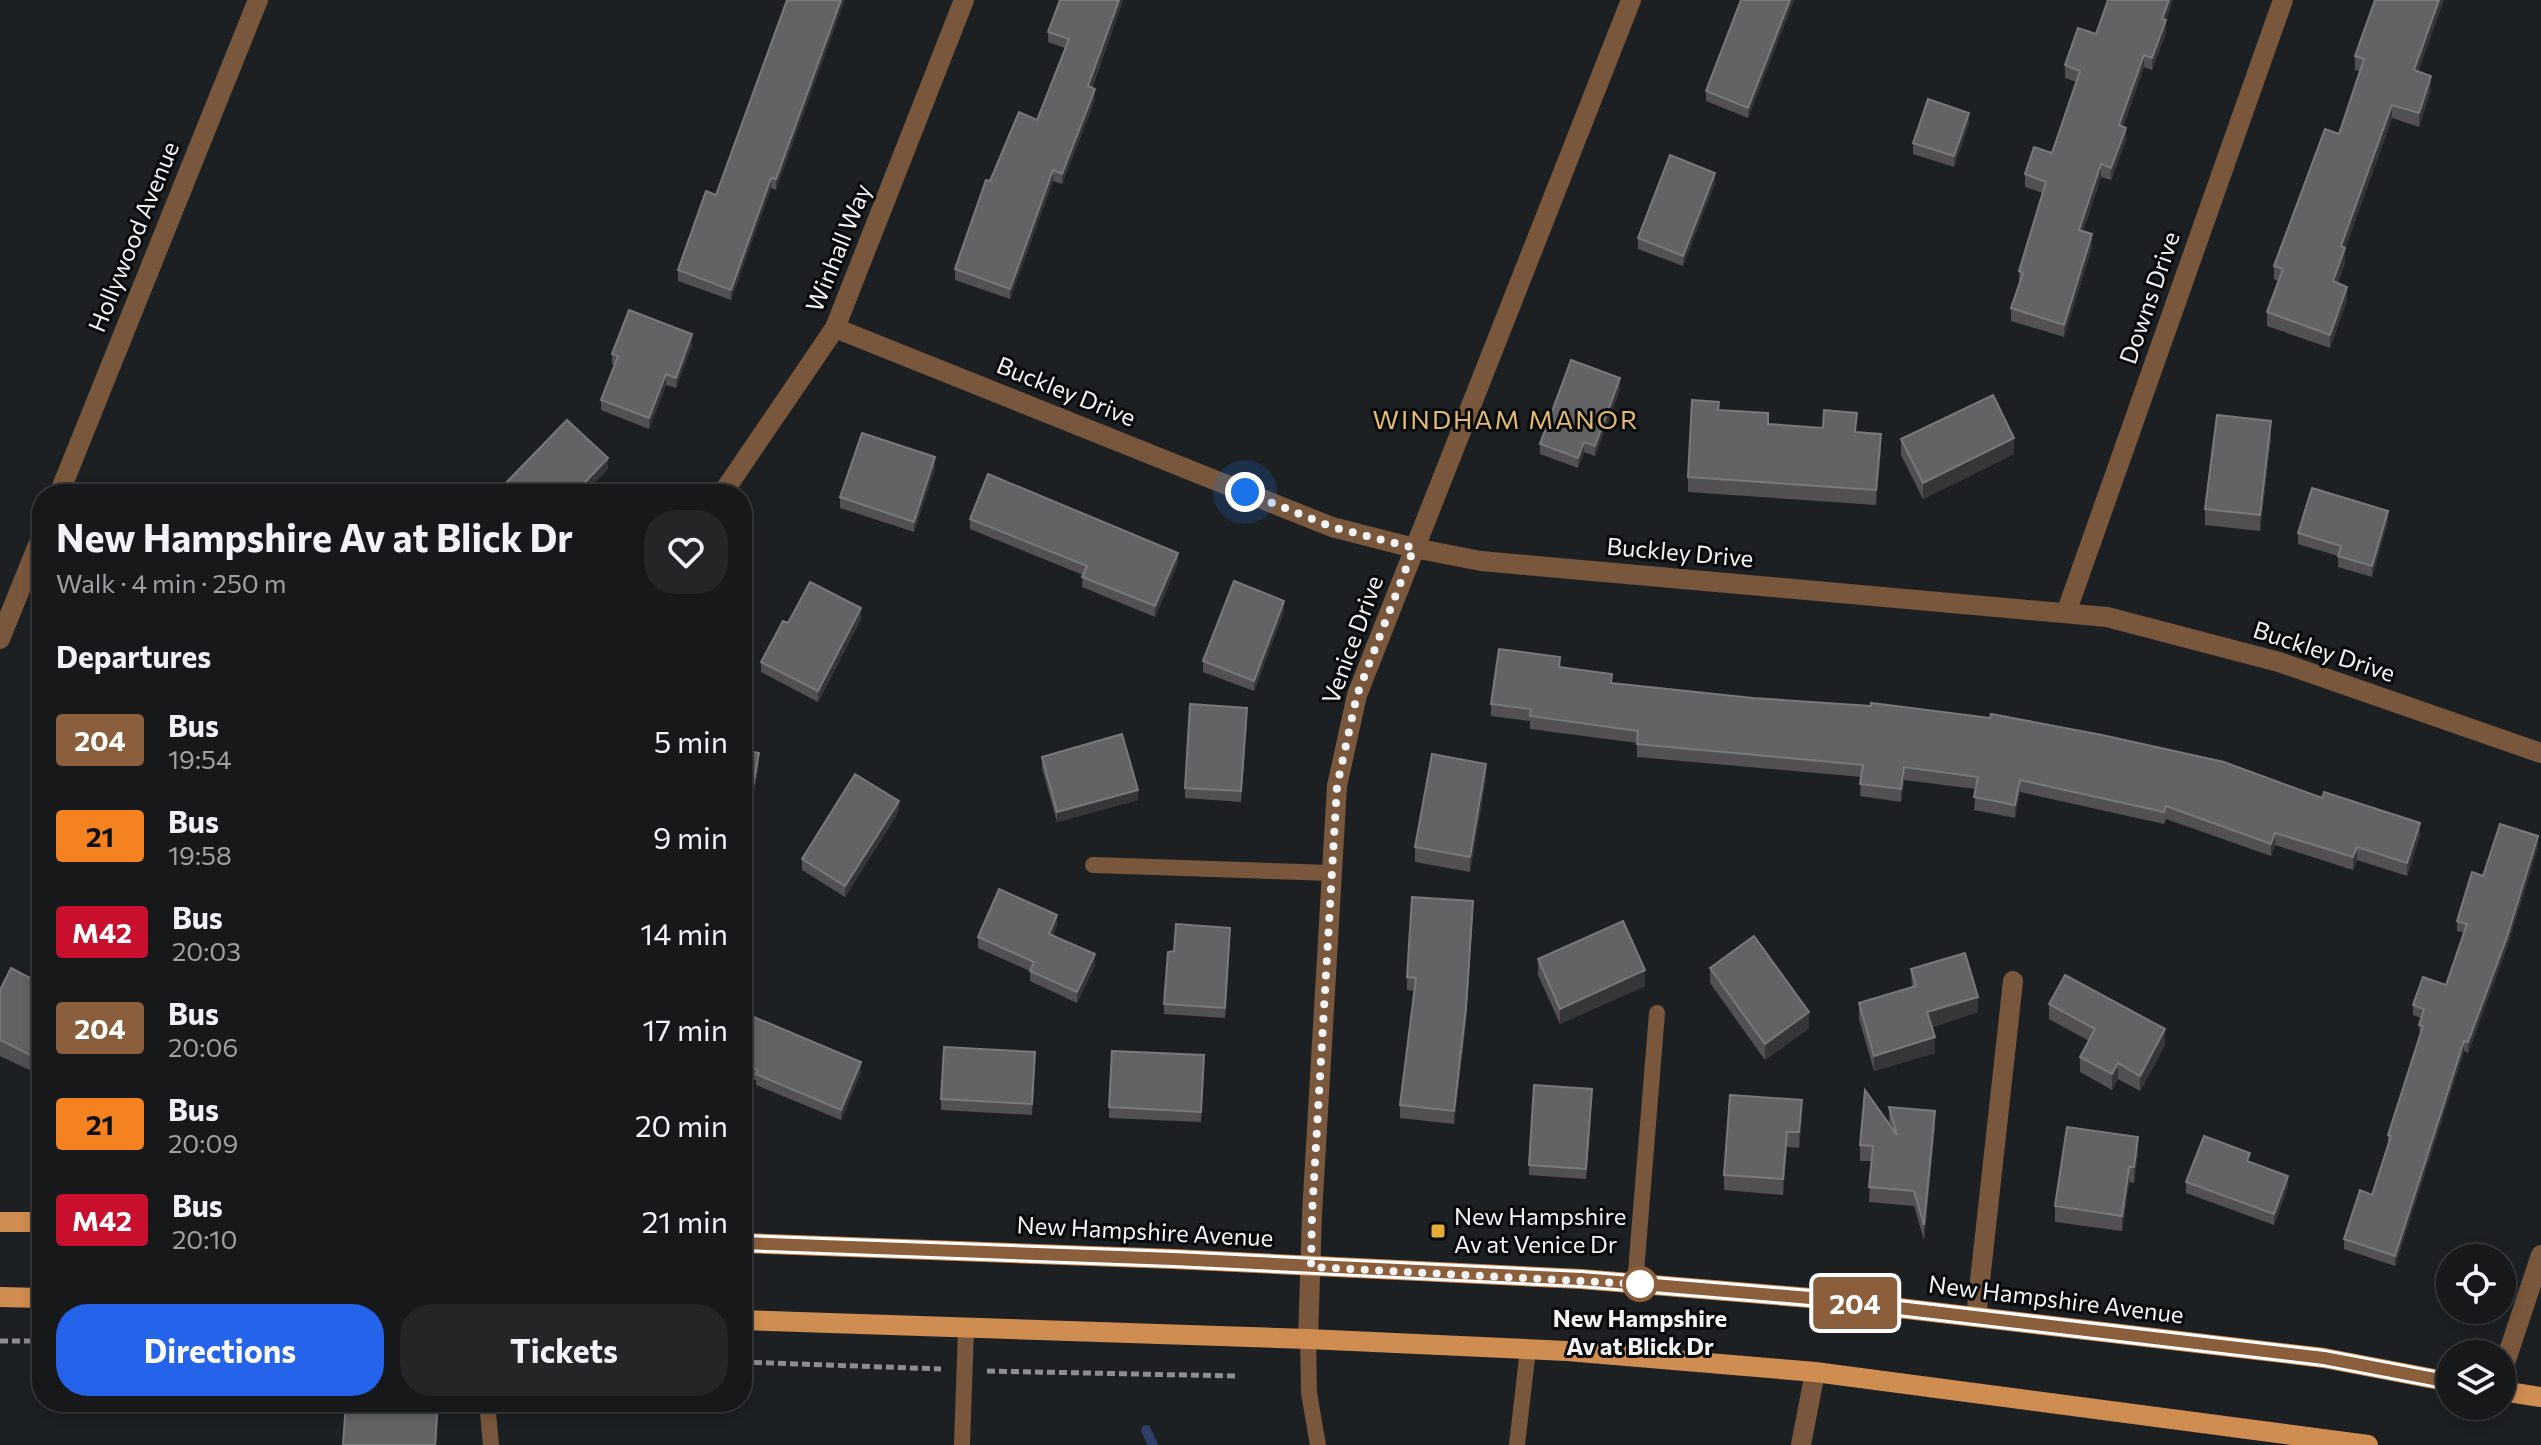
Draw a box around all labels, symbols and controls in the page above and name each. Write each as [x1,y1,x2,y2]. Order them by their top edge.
street label: Hollywood Avenue [81,137,184,336]
street label: Winhall Way [799,179,876,316]
street label: Downs Drive [2112,228,2185,368]
street label: Buckley Drive [993,350,1140,432]
district label: WINDHAM MANOR [1373,403,1639,434]
your location [1225,472,1265,512]
button: heart [644,510,728,594]
text: New Hampshire Av at Blick Dr [56,513,573,560]
street label: Buckley Drive [1606,531,1755,572]
text: Walk · 4 min · 250 m [56,567,286,598]
street label: Venice Drive [1315,571,1388,708]
street label: Buckley Drive [2250,614,2399,687]
text: Departures [56,637,211,674]
text: Bus [168,706,219,743]
text: 5 min [654,722,728,759]
text: 204 [74,723,126,757]
text: 19:54 [168,743,232,774]
text: Bus [168,802,219,839]
text: 9 min [653,818,728,855]
text: 21 [86,819,114,853]
text: 19:58 [168,839,232,870]
text: Bus [172,898,223,935]
text: 14 min [640,914,728,951]
text: M42 [72,915,132,949]
text: 20:03 [172,935,241,966]
text: Bus [168,994,219,1031]
text: 17 min [643,1010,728,1047]
text: 204 [74,1011,126,1045]
text: 20:06 [168,1031,238,1062]
text: Bus [168,1090,219,1127]
text: 20 min [635,1106,728,1143]
text: 21 [86,1107,114,1141]
text: 20:09 [168,1127,238,1158]
text: Bus [172,1186,223,1223]
place label: New Hampshire Av at Venice Dr [1454,1201,1626,1258]
text: 21 min [642,1202,728,1239]
text: M42 [72,1203,132,1237]
street label: New Hampshire Avenue [1016,1209,1274,1252]
marker: New Hampshire Av at Venice Dr [1429,1222,1447,1240]
text: 20:10 [172,1223,237,1254]
map controls [2436,1244,2516,1420]
button: locate [2436,1244,2516,1324]
marker: New Hampshire Av at Blick Dr [1623,1267,1657,1301]
street label: New Hampshire Avenue [1927,1268,2185,1329]
line badge: 204 [1809,1277,1901,1329]
text: 204 [1829,1286,1881,1320]
place label: New Hampshire Av at Blick Dr [1553,1303,1727,1360]
button: Directions [56,1304,384,1396]
button: Tickets [400,1304,728,1396]
button: layers [2436,1340,2516,1420]

